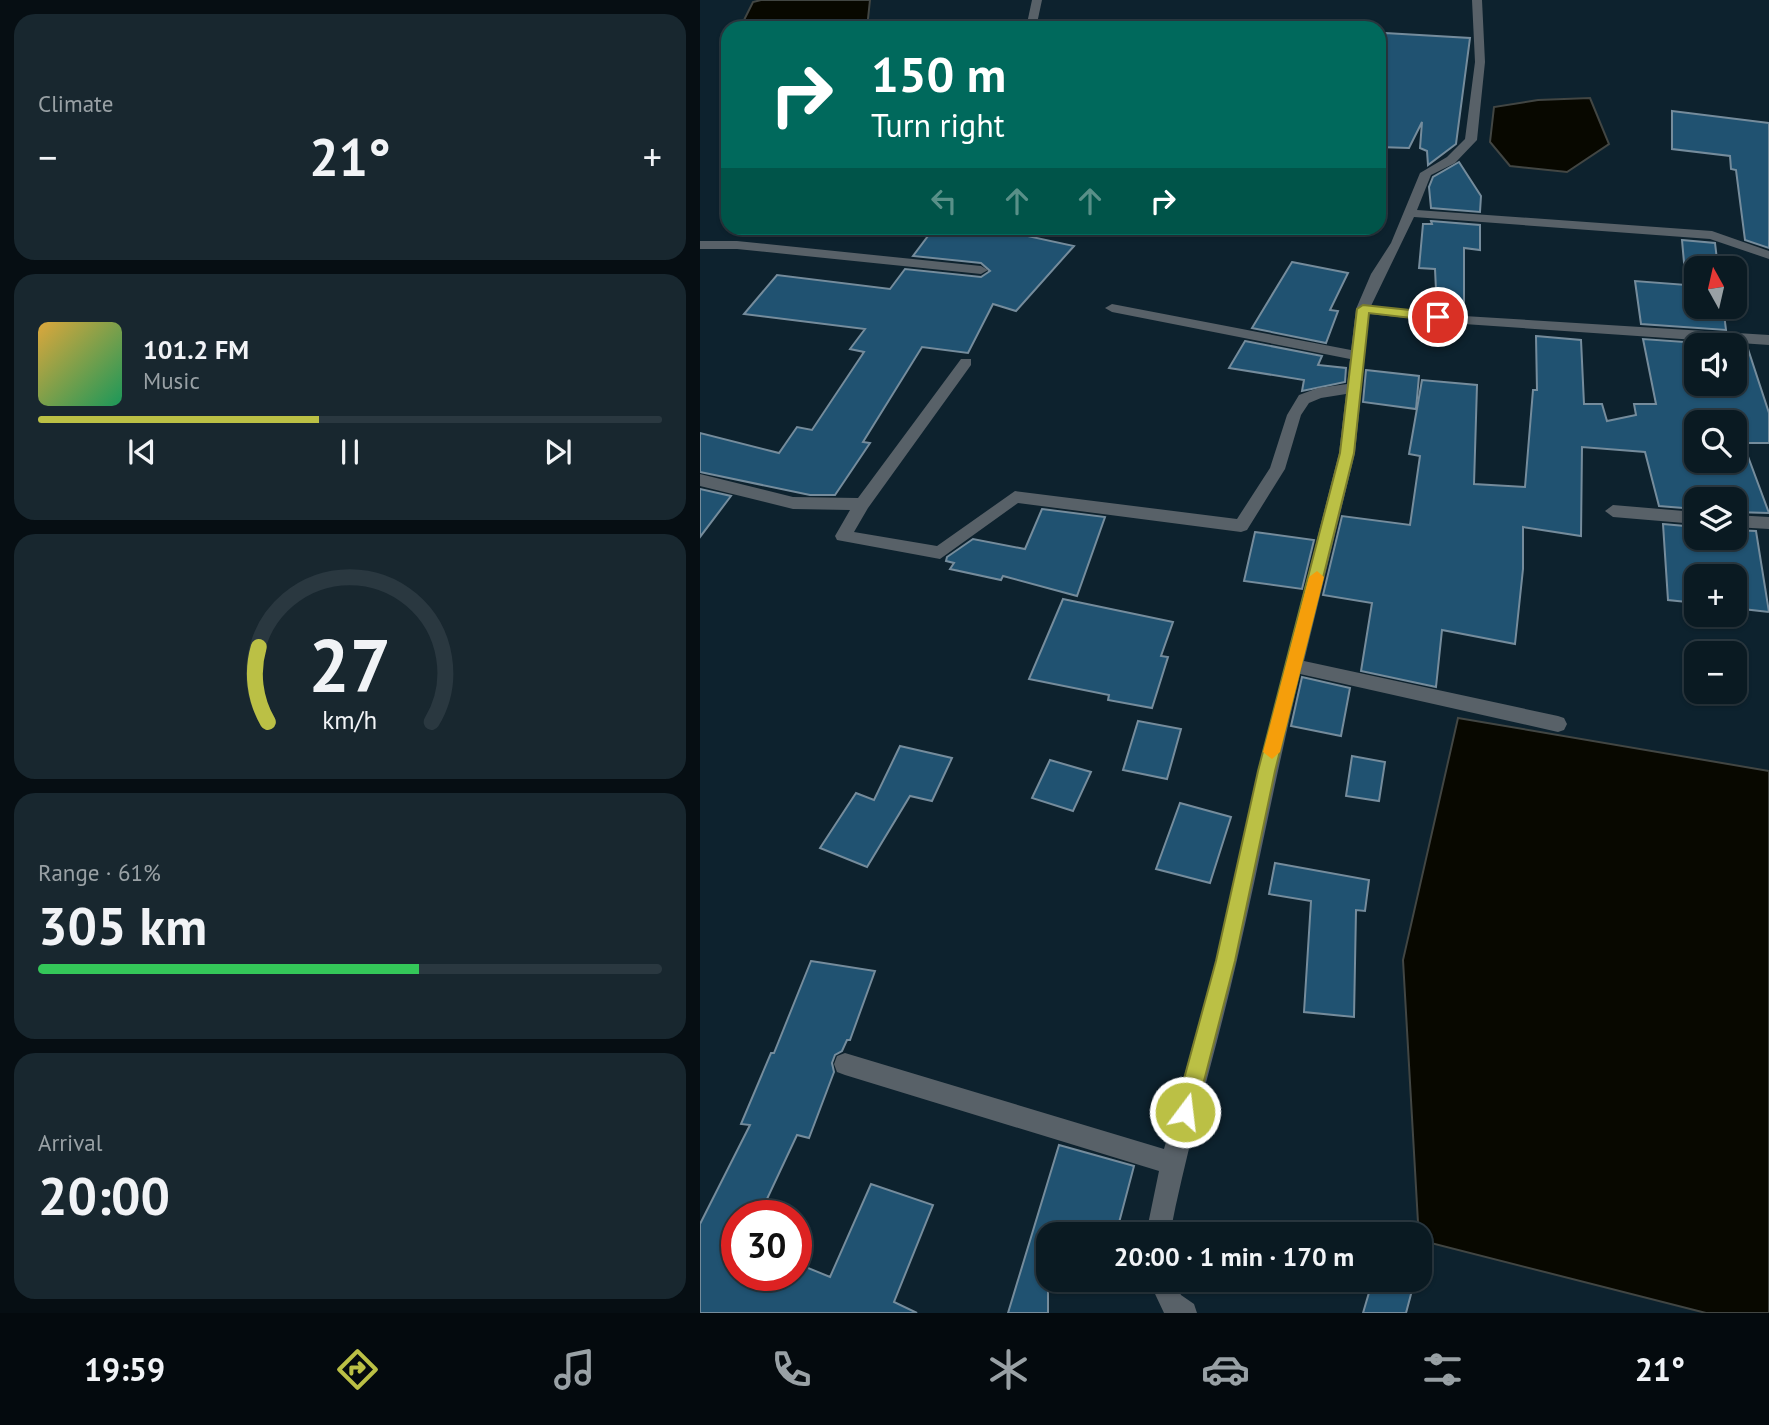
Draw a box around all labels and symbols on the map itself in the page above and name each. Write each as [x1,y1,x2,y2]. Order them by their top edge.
north arrow [1684,256,1746,318]
pin [1408,287,1468,347]
position arrow [1148,1075,1222,1149]
speed limit sign: 30 [721,1200,812,1291]

